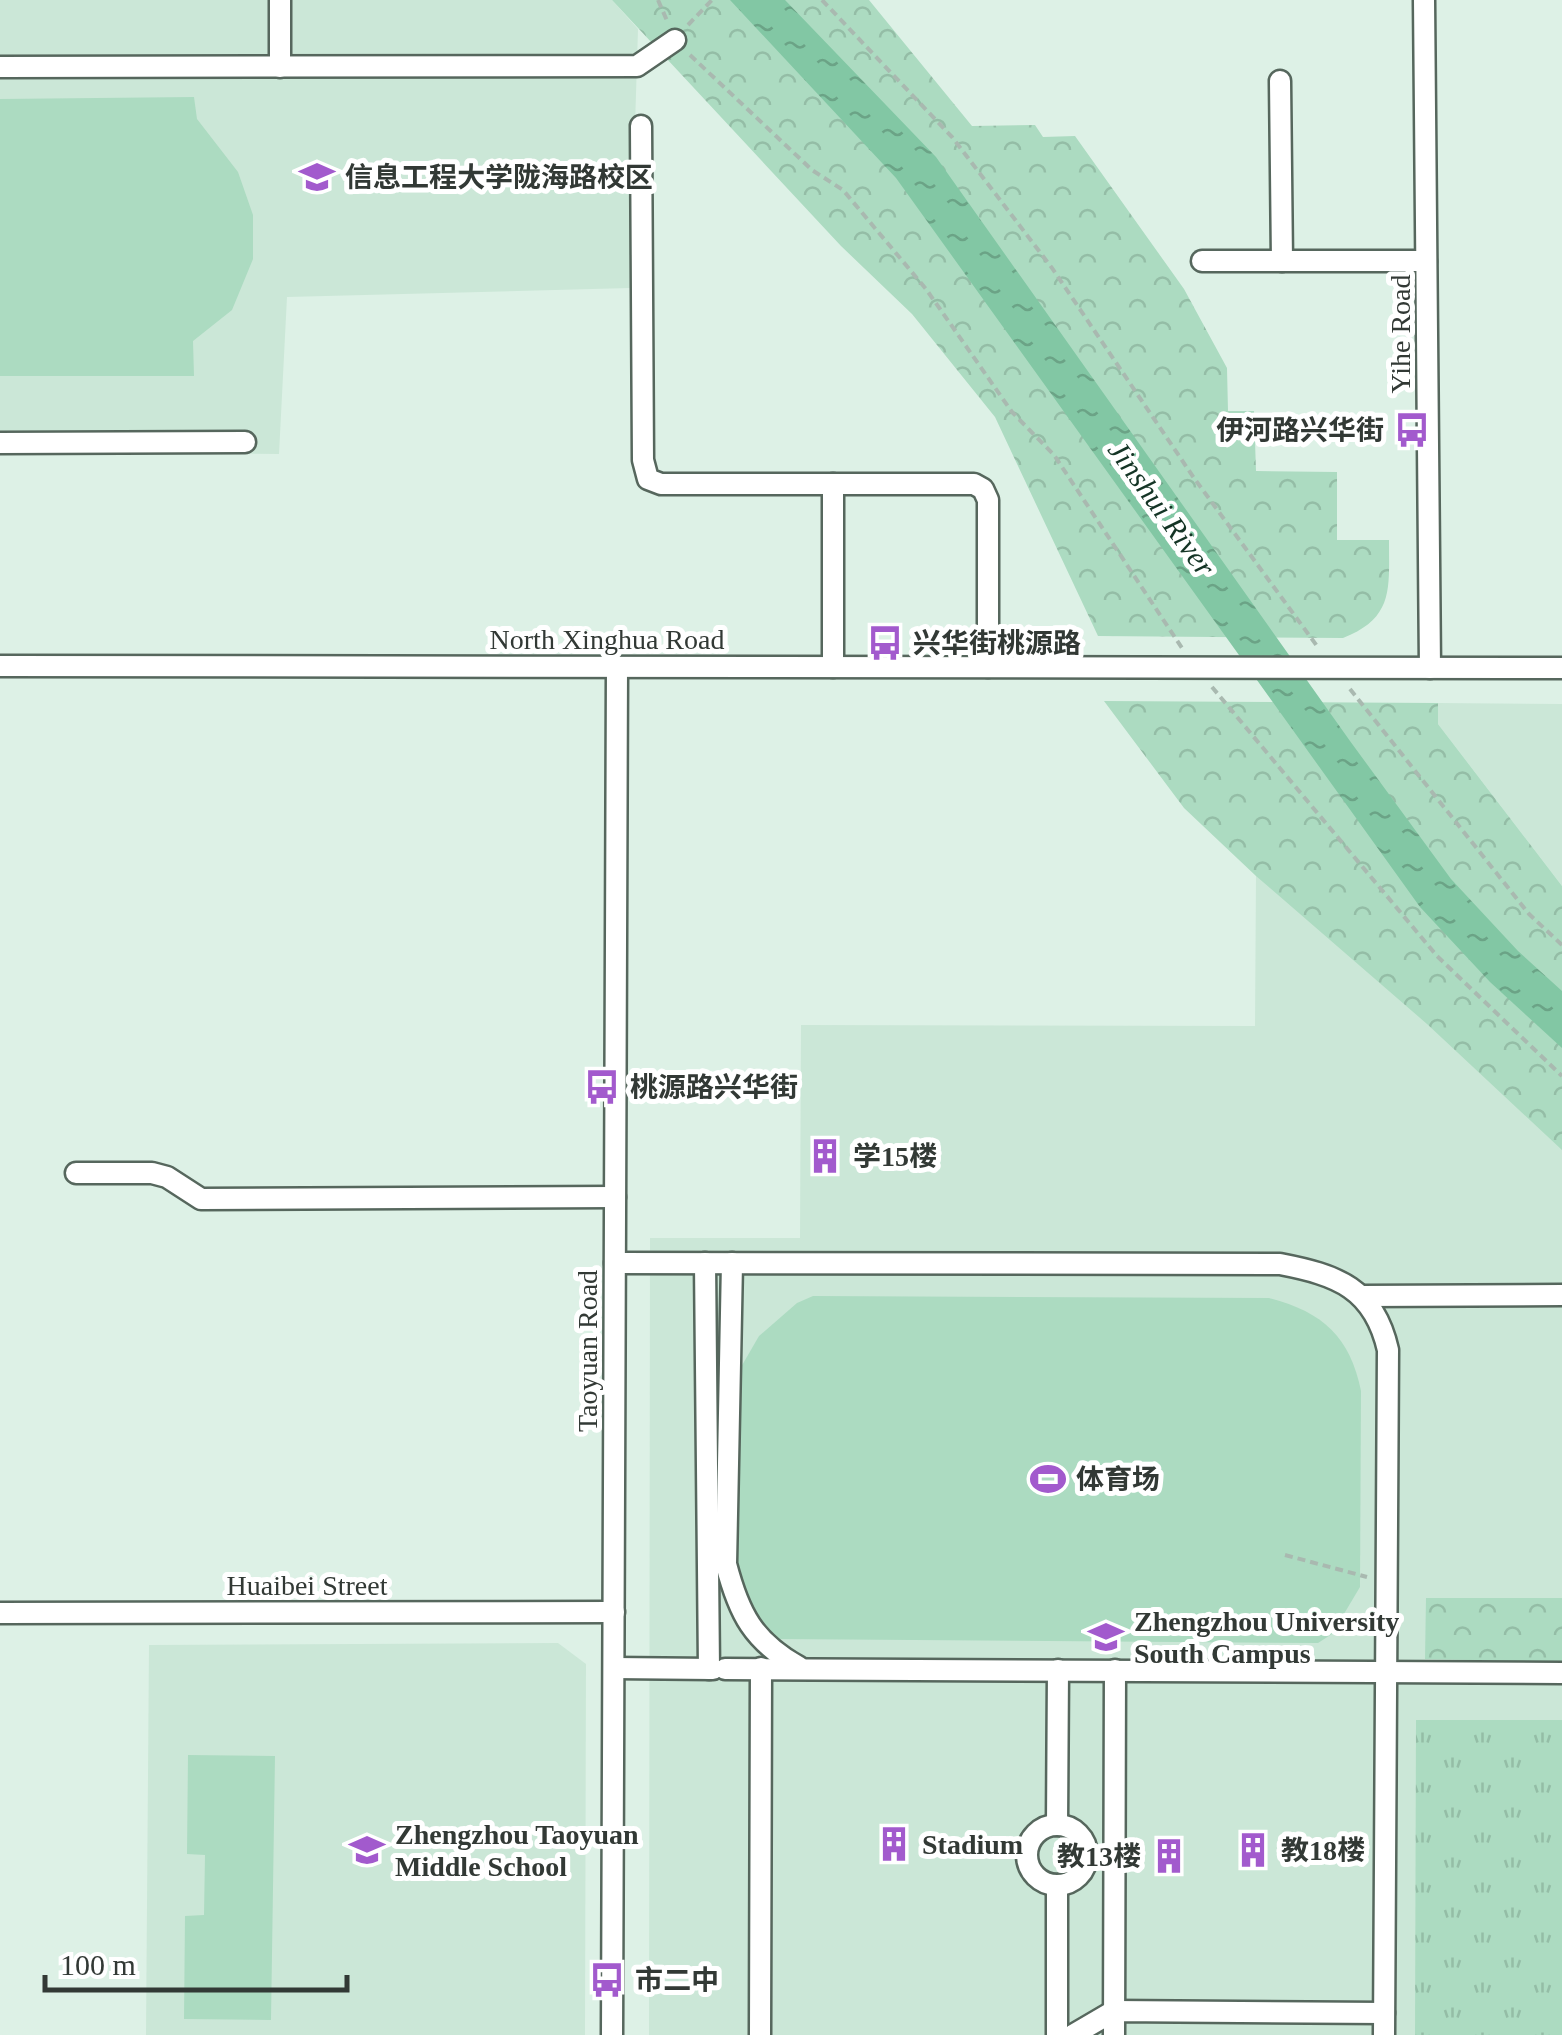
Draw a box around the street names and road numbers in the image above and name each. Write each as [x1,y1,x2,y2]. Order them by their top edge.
street label: Yihe Road [1385,275,1416,394]
street label: North Xinghua Road [490,624,724,655]
street label: Taoyuan Road [572,1270,603,1432]
street label: Huaibei Street [227,1570,388,1601]

